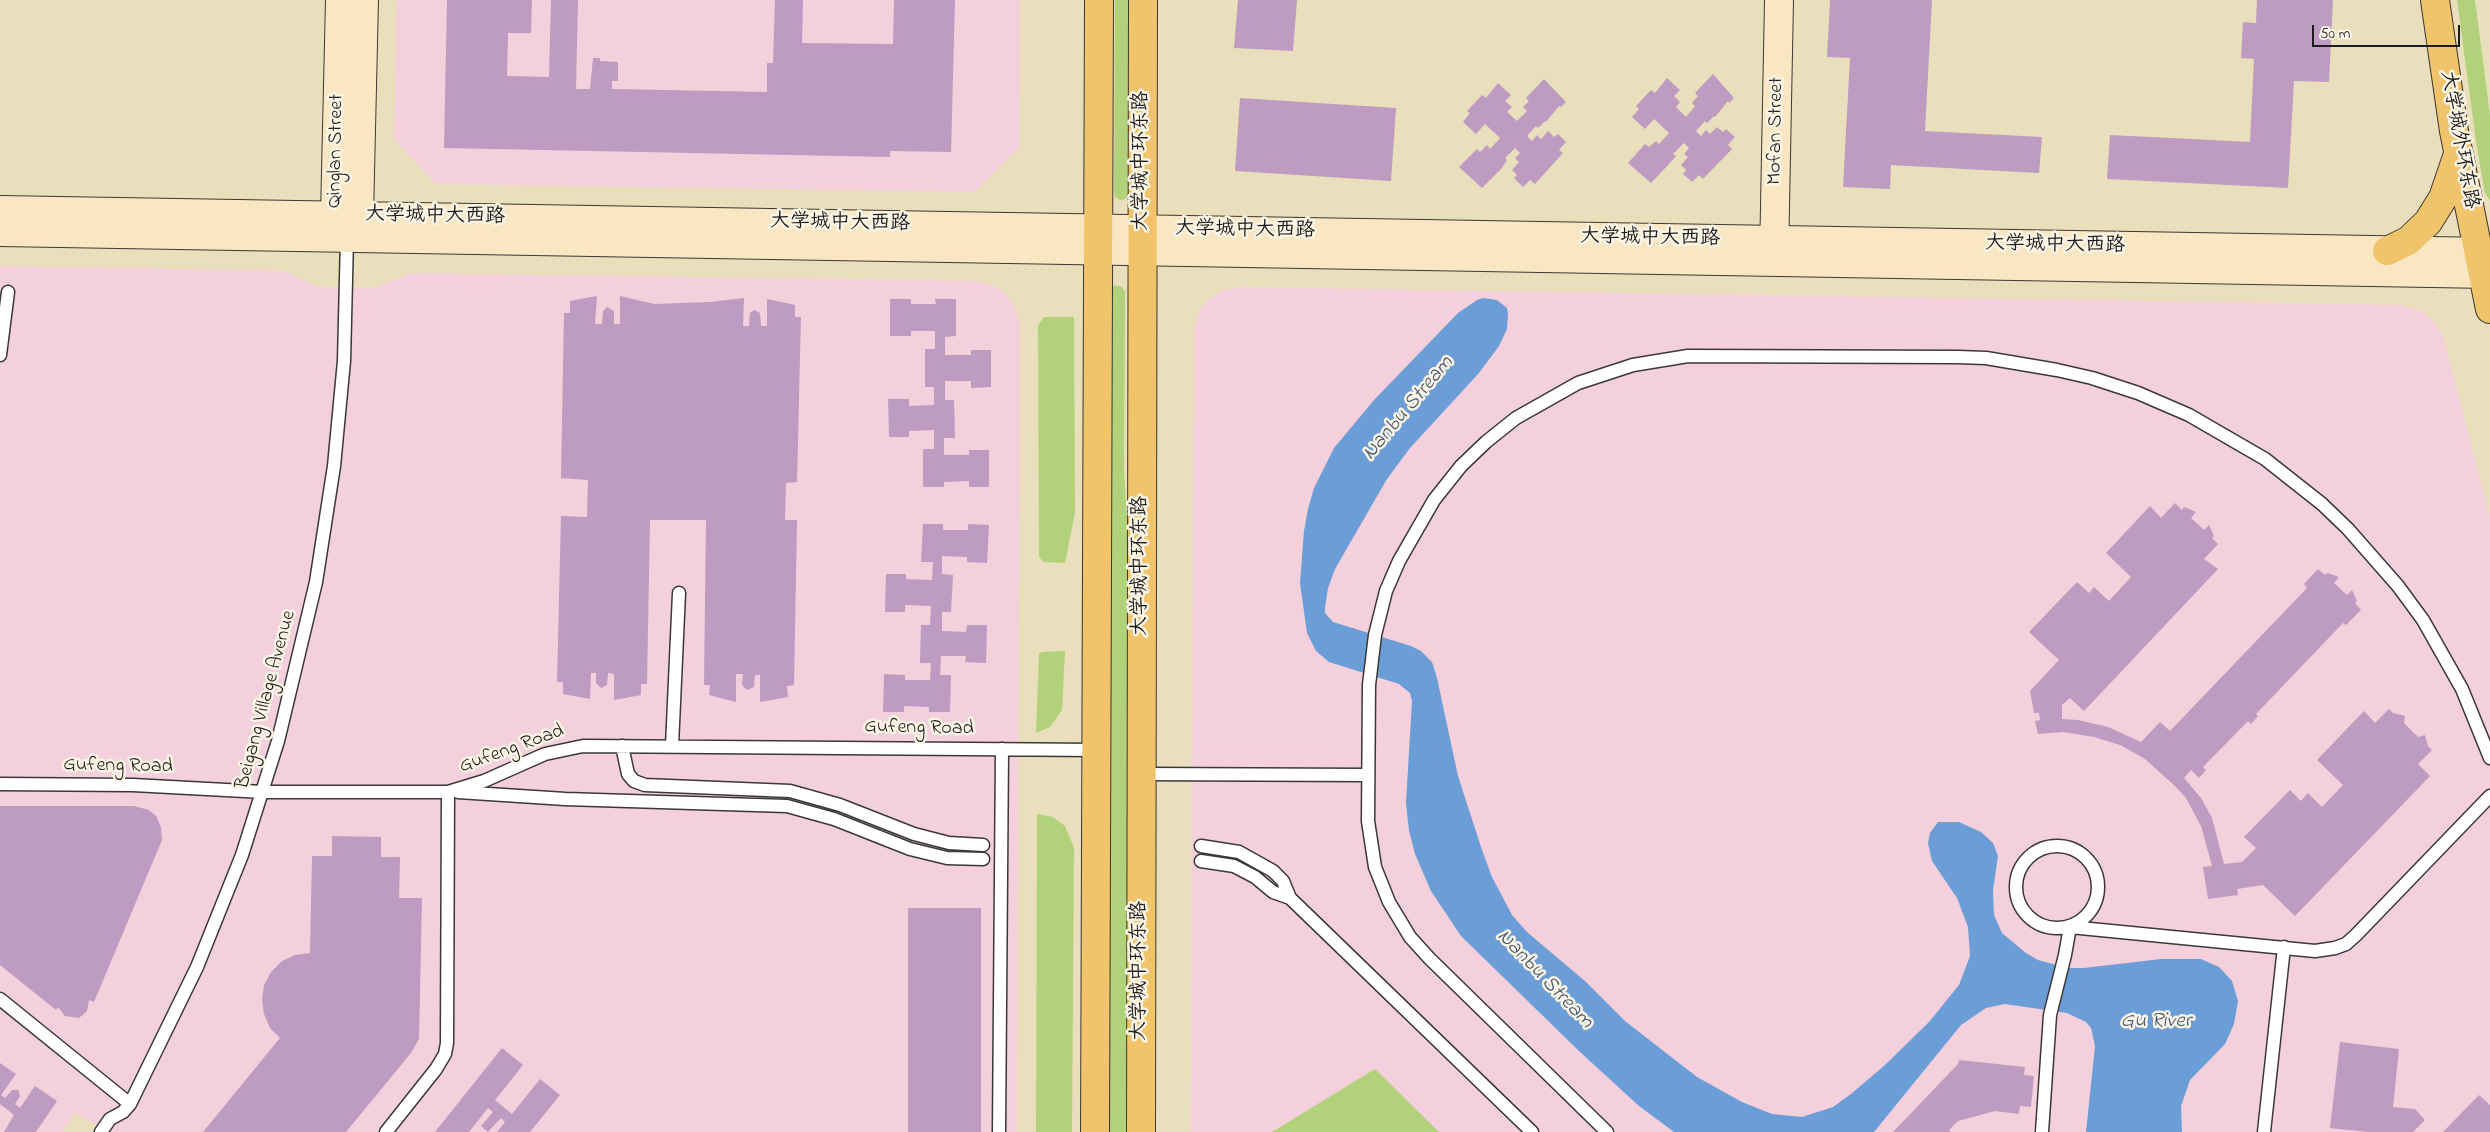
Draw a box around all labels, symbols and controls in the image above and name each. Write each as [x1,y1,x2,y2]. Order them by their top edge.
scale bar [2315,15,2462,47]
text: 50 m [2320,23,2350,45]
street label: 大学城外环东路 [2434,69,2482,211]
street label: Mofan Street [1764,77,1790,185]
street label: 大学城中环东路 [1131,91,1155,231]
street label: Qinglan Street [324,94,350,208]
street label: 大学城中大西路 [365,204,505,230]
street label: 大学城中大西路 [770,211,910,237]
street label: 大学城中大西路 [1175,218,1315,244]
street label: 大学城中大西路 [1580,226,1720,252]
street label: 大学城中大西路 [1985,233,2125,259]
water label: Nanbu Stream [1358,352,1460,466]
street label: 大学城中环东路 [1130,496,1154,636]
street label: Beigang Village Avenue [232,608,302,792]
street label: Gufeng Road [864,716,974,742]
street label: Gufeng Road [456,720,568,780]
street label: Gufeng Road [63,754,173,780]
street label: 大学城中环东路 [1129,901,1153,1041]
water label: Nanbu Stream [1490,925,1598,1035]
water label: Gu River [2121,1010,2191,1036]

